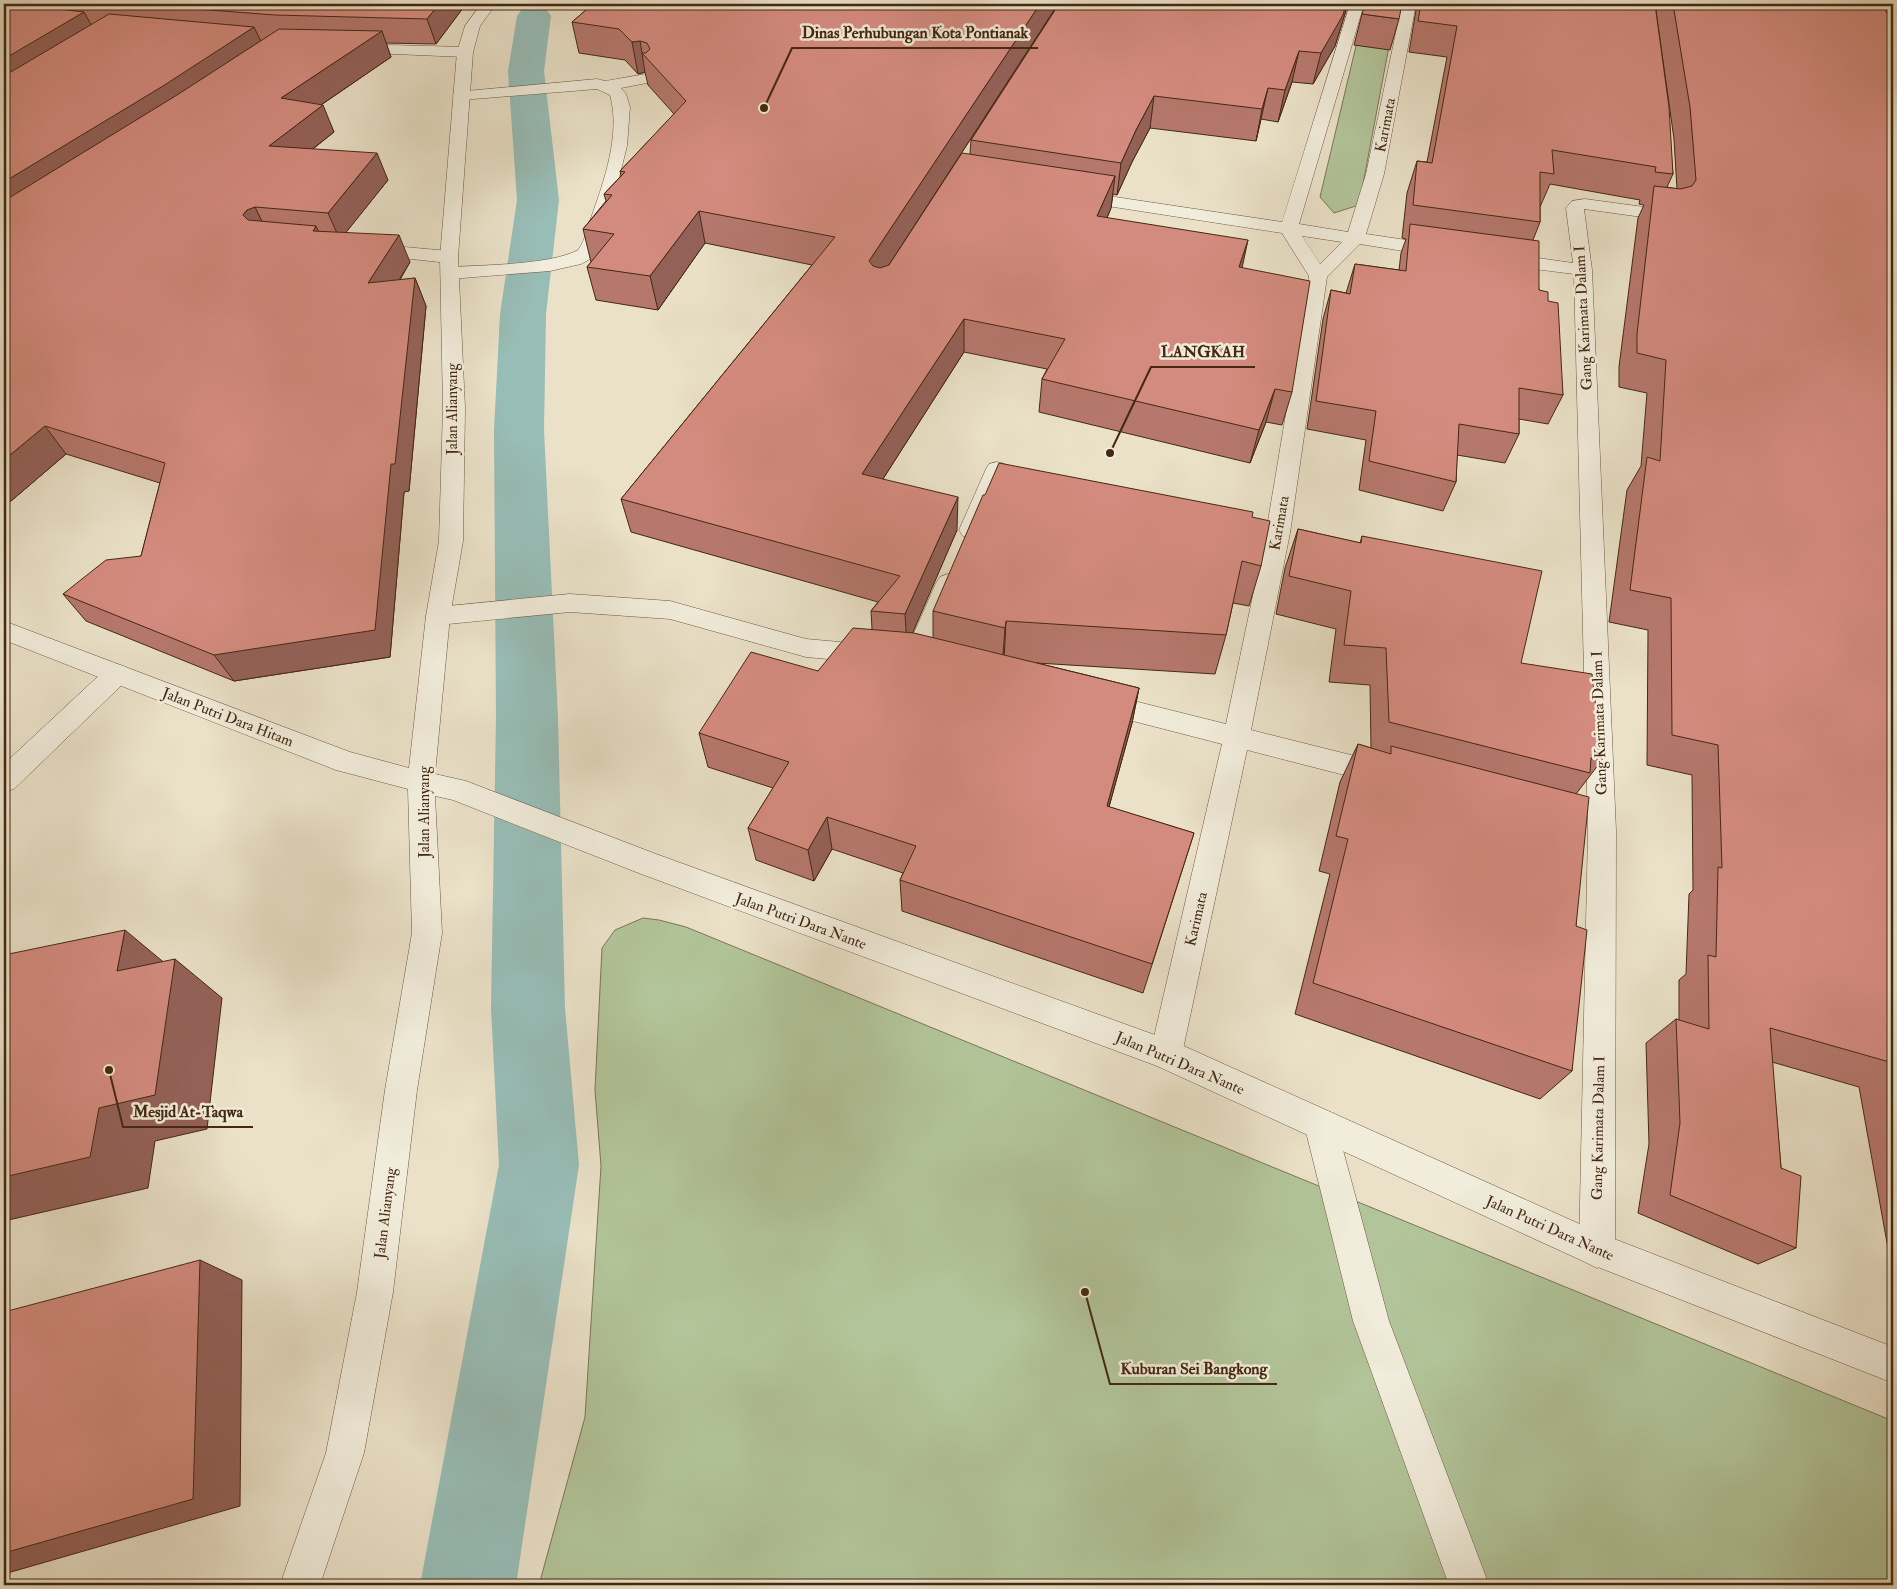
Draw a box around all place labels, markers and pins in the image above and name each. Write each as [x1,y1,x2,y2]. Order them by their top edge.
callout: Dinas Perhubungan Kota Pontianak [792,17,1038,48]
callout: LANGKAH [1151,336,1255,367]
callout: Mesjid At-Taqwa [123,1096,253,1127]
callout: Kuburan Sei Bangkong [1110,1353,1277,1384]

